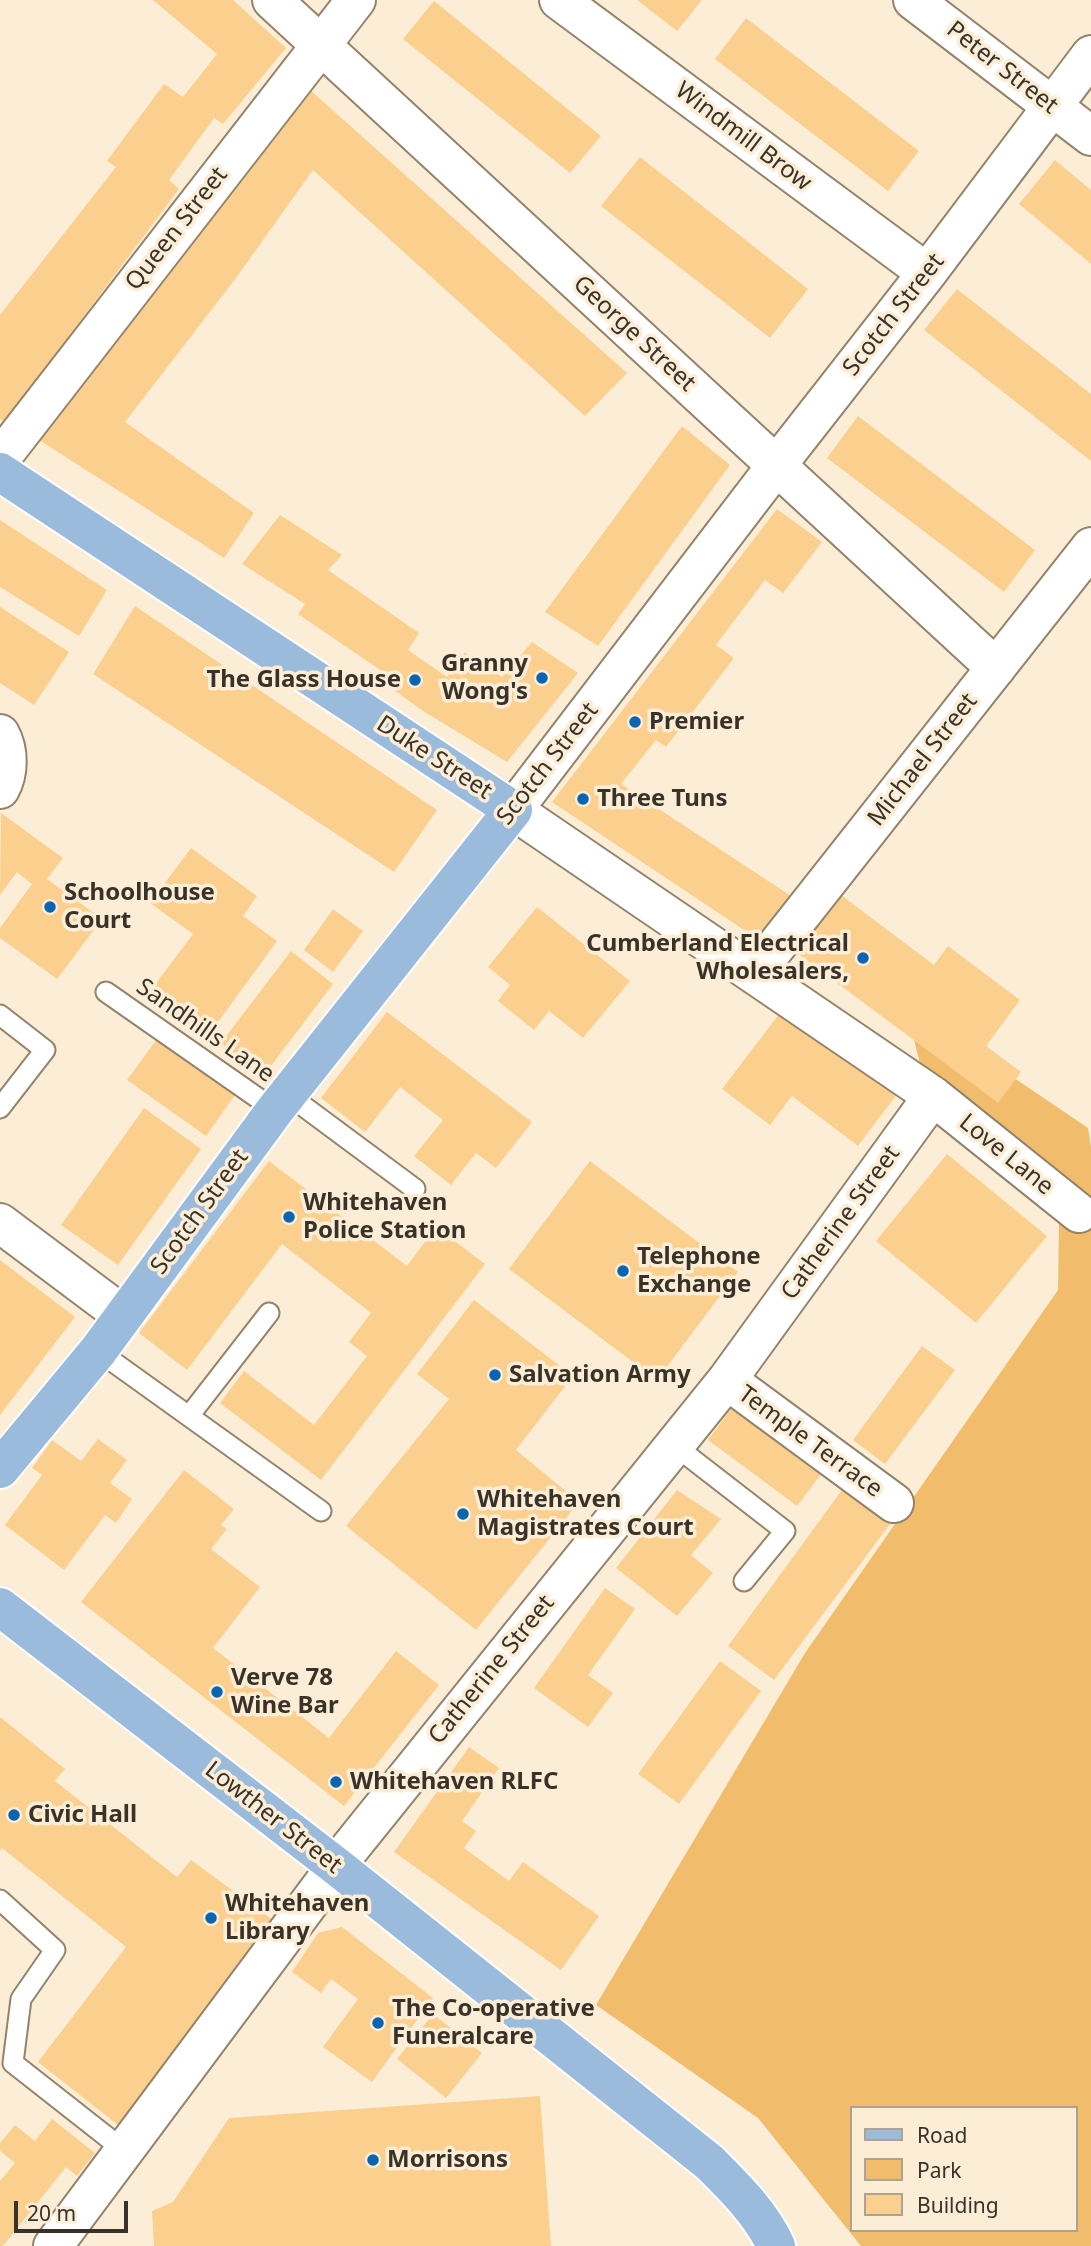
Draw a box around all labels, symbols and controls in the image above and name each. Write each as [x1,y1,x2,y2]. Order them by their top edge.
street label: Peter Street [941,16,1063,120]
street label: Windmill Brow [669,76,817,198]
street label: Queen Street [120,162,234,296]
street label: Scotch Street [837,248,951,382]
street label: George Street [567,270,701,398]
place label: Granny Wong's [441,650,528,706]
place label: The Glass House [206,666,401,694]
marker: Granny Wong's [534,670,550,686]
marker: The Glass House [407,672,423,688]
street label: Michael Street [862,688,984,832]
street label: Scotch Street [491,697,605,831]
place label: Premier [649,708,744,736]
street label: Duke Street [371,710,497,806]
marker: Premier [627,714,643,730]
place label: Three Tuns [597,785,727,813]
marker: Three Tuns [575,791,591,807]
place label: Schoolhouse Court [64,879,215,935]
marker: Schoolhouse Court [42,899,58,915]
place label: Cumberland Electrical Wholesalers, [586,930,849,986]
marker: Cumberland Electrical Wholesalers, [855,950,871,966]
street label: Sandhills Lane [130,973,280,1089]
street label: Love Lane [953,1108,1059,1202]
street label: Catherine Street [775,1140,907,1306]
street label: Scotch Street [145,1144,255,1280]
place label: Whitehaven Police Station [303,1189,466,1245]
marker: Whitehaven Police Station [281,1209,297,1225]
place label: Telephone Exchange [637,1243,761,1299]
marker: Telephone Exchange [615,1263,631,1279]
place label: Salvation Army [509,1361,691,1389]
marker: Salvation Army [487,1367,503,1383]
street label: Temple Terrace [732,1380,888,1504]
place label: Whitehaven Magistrates Court [477,1486,694,1542]
marker: Whitehaven Magistrates Court [455,1506,471,1522]
street label: Catherine Street [423,1590,561,1750]
place label: Verve 78 Wine Bar [231,1664,339,1720]
marker: Verve 78 Wine Bar [209,1684,225,1700]
street label: Lowther Street [199,1756,347,1880]
place label: Whitehaven RLFC [350,1768,558,1796]
marker: Whitehaven RLFC [328,1774,344,1790]
place label: Civic Hall [28,1801,137,1829]
marker: Civic Hall [6,1807,22,1823]
place label: Whitehaven Library [225,1890,369,1946]
marker: Whitehaven Library [203,1910,219,1926]
place label: The Co-operative Funeralcare [392,1995,595,2051]
marker: The Co-operative Funeralcare [370,2015,386,2031]
legend [850,2106,1077,2232]
text: Road [917,2121,967,2149]
place label: Morrisons [387,2146,508,2174]
marker: Morrisons [365,2152,381,2168]
text: Park [917,2156,961,2184]
scale bar [18,2186,131,2230]
text: Building [917,2191,999,2219]
text: 20 m [27,2199,76,2227]

